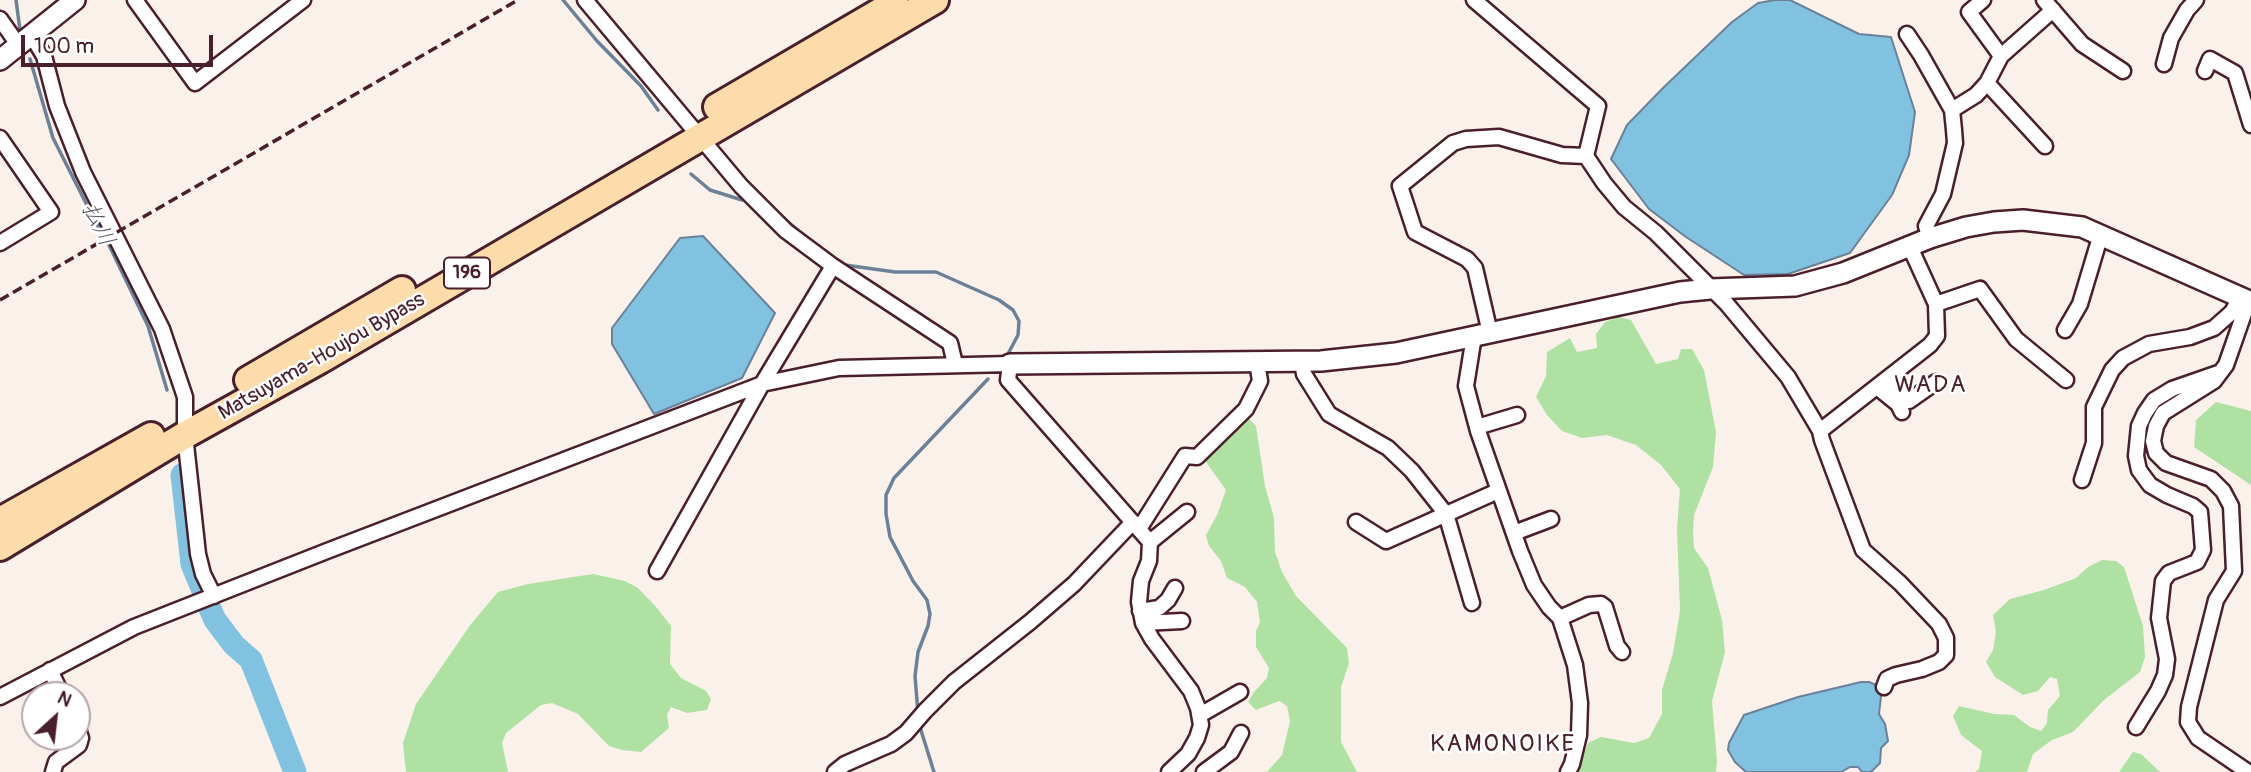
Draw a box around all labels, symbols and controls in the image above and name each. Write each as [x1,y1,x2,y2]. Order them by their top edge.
scale bar [24,21,217,65]
text: 100 m [34,33,94,60]
water label: 払川 [74,198,120,252]
road number: 196 [444,258,490,288]
street label: Matsuyama-Houjou Bypass [214,288,430,426]
district label: WADA [1895,372,1967,400]
north arrow [21,681,91,751]
text: N [53,685,76,713]
district label: KAMONOIKE [1431,731,1575,759]

